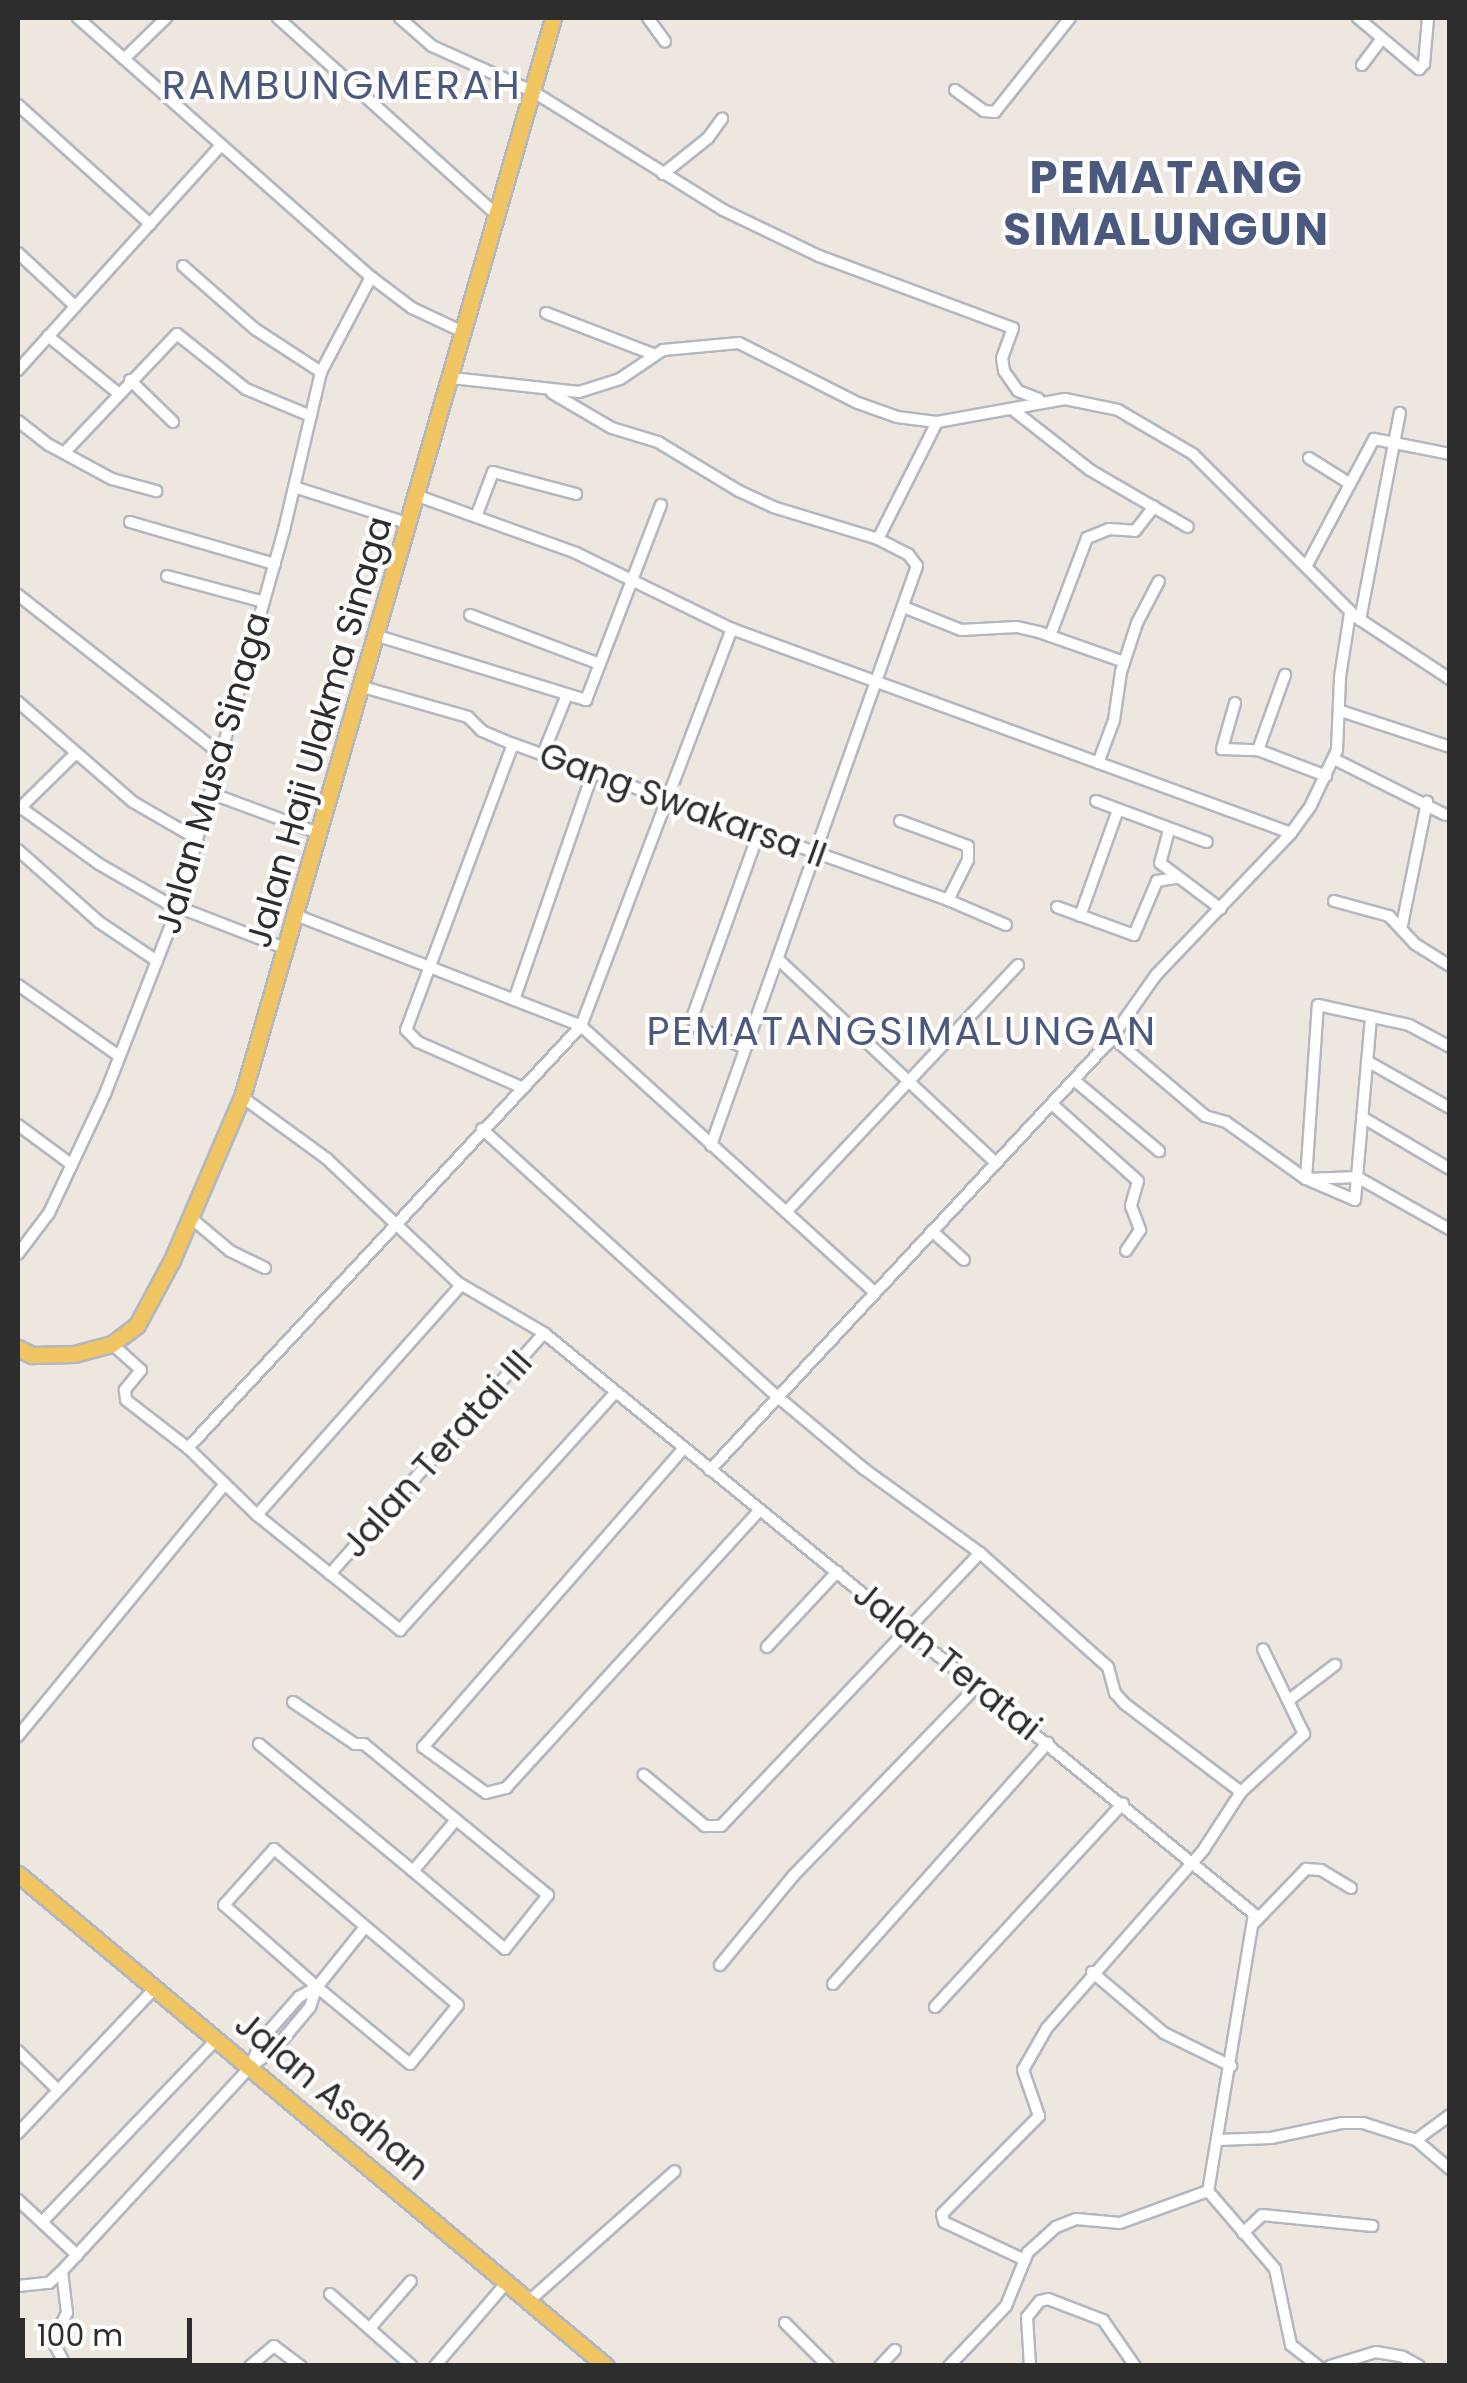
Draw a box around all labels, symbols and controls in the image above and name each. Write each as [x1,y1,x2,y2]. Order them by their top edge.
district label: RAMBUNGMERAH [162,61,522,109]
district label: PEMATANG SIMALUNGUN [1003,151,1331,257]
street label: Jalan Haji Ulakma Sinaga [237,512,401,952]
street label: Jalan Musa Sinaga [147,607,279,939]
street label: Gang Swakarsa II [534,734,832,876]
district label: PEMATANGSIMALUNGAN [646,1007,1158,1055]
street label: Jalan Teratai III [333,1342,541,1566]
street label: Jalan Teratai [845,1573,1049,1749]
street label: Jalan Asahan [226,2003,438,2189]
scale bar [25,2298,198,2360]
text: 100 m [37,2314,123,2357]

